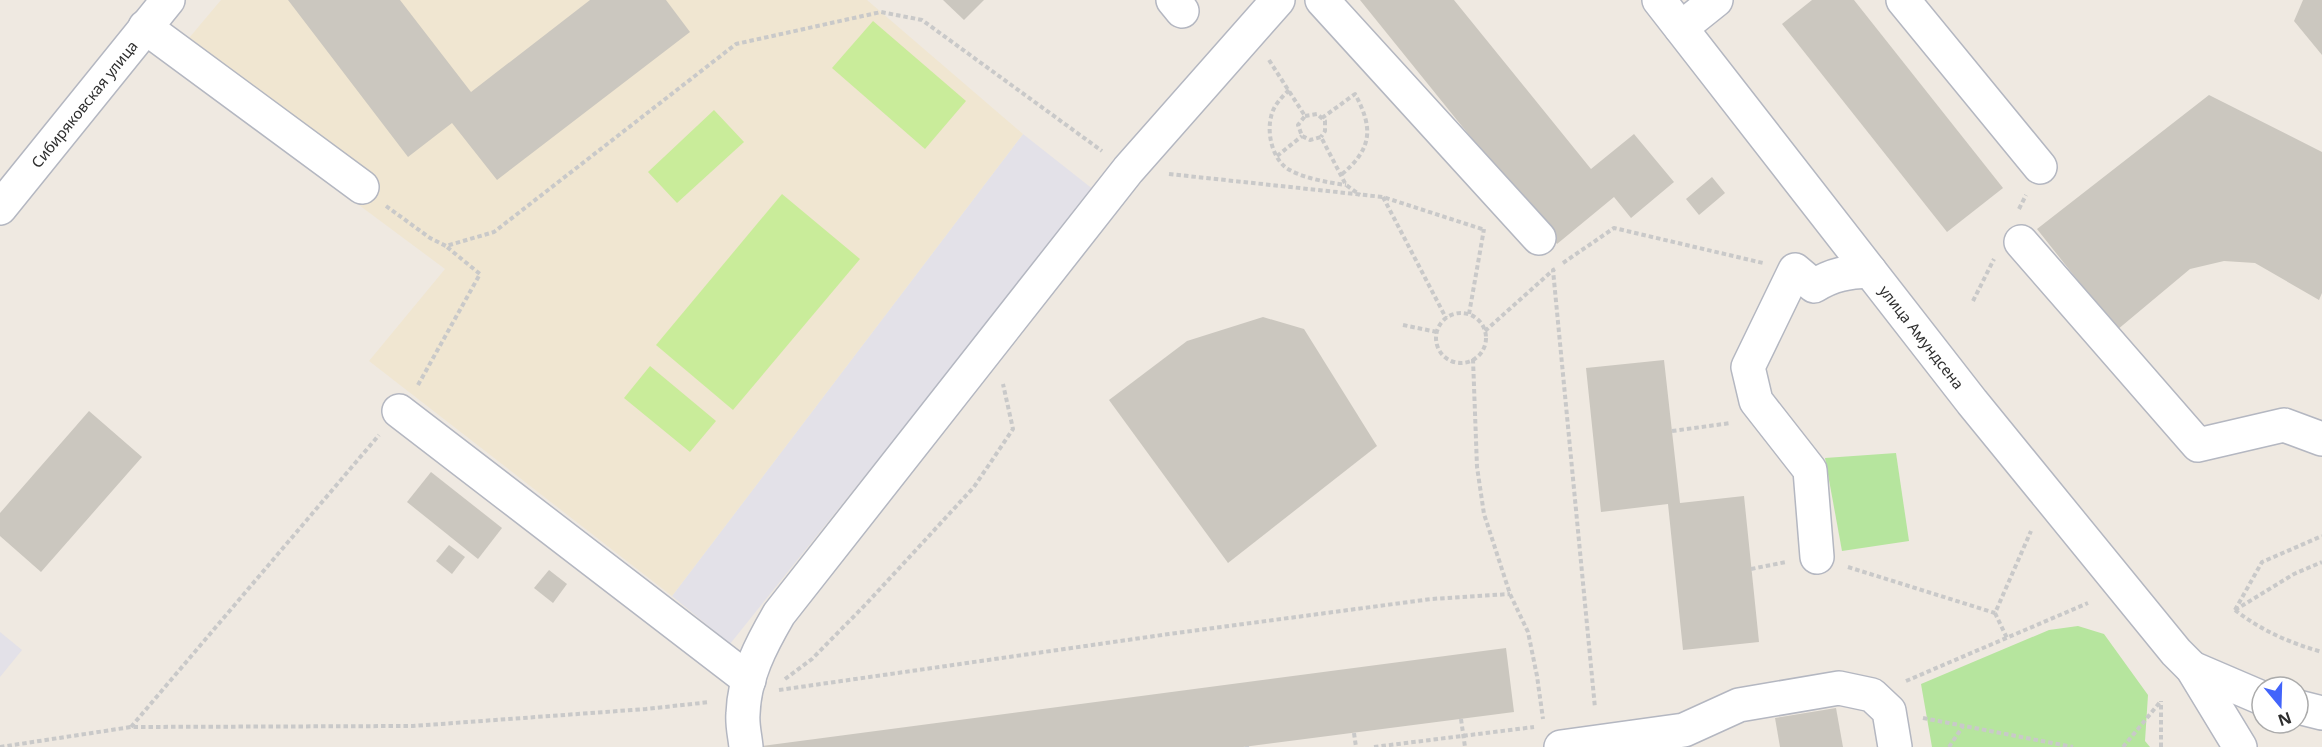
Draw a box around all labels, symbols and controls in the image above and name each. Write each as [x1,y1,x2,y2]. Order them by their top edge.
street label: Сибиряковская улица [26,36,142,172]
street label: улица Амундсена [1875,281,1969,393]
north arrow [2250,675,2310,735]
text: N [2275,707,2295,732]

